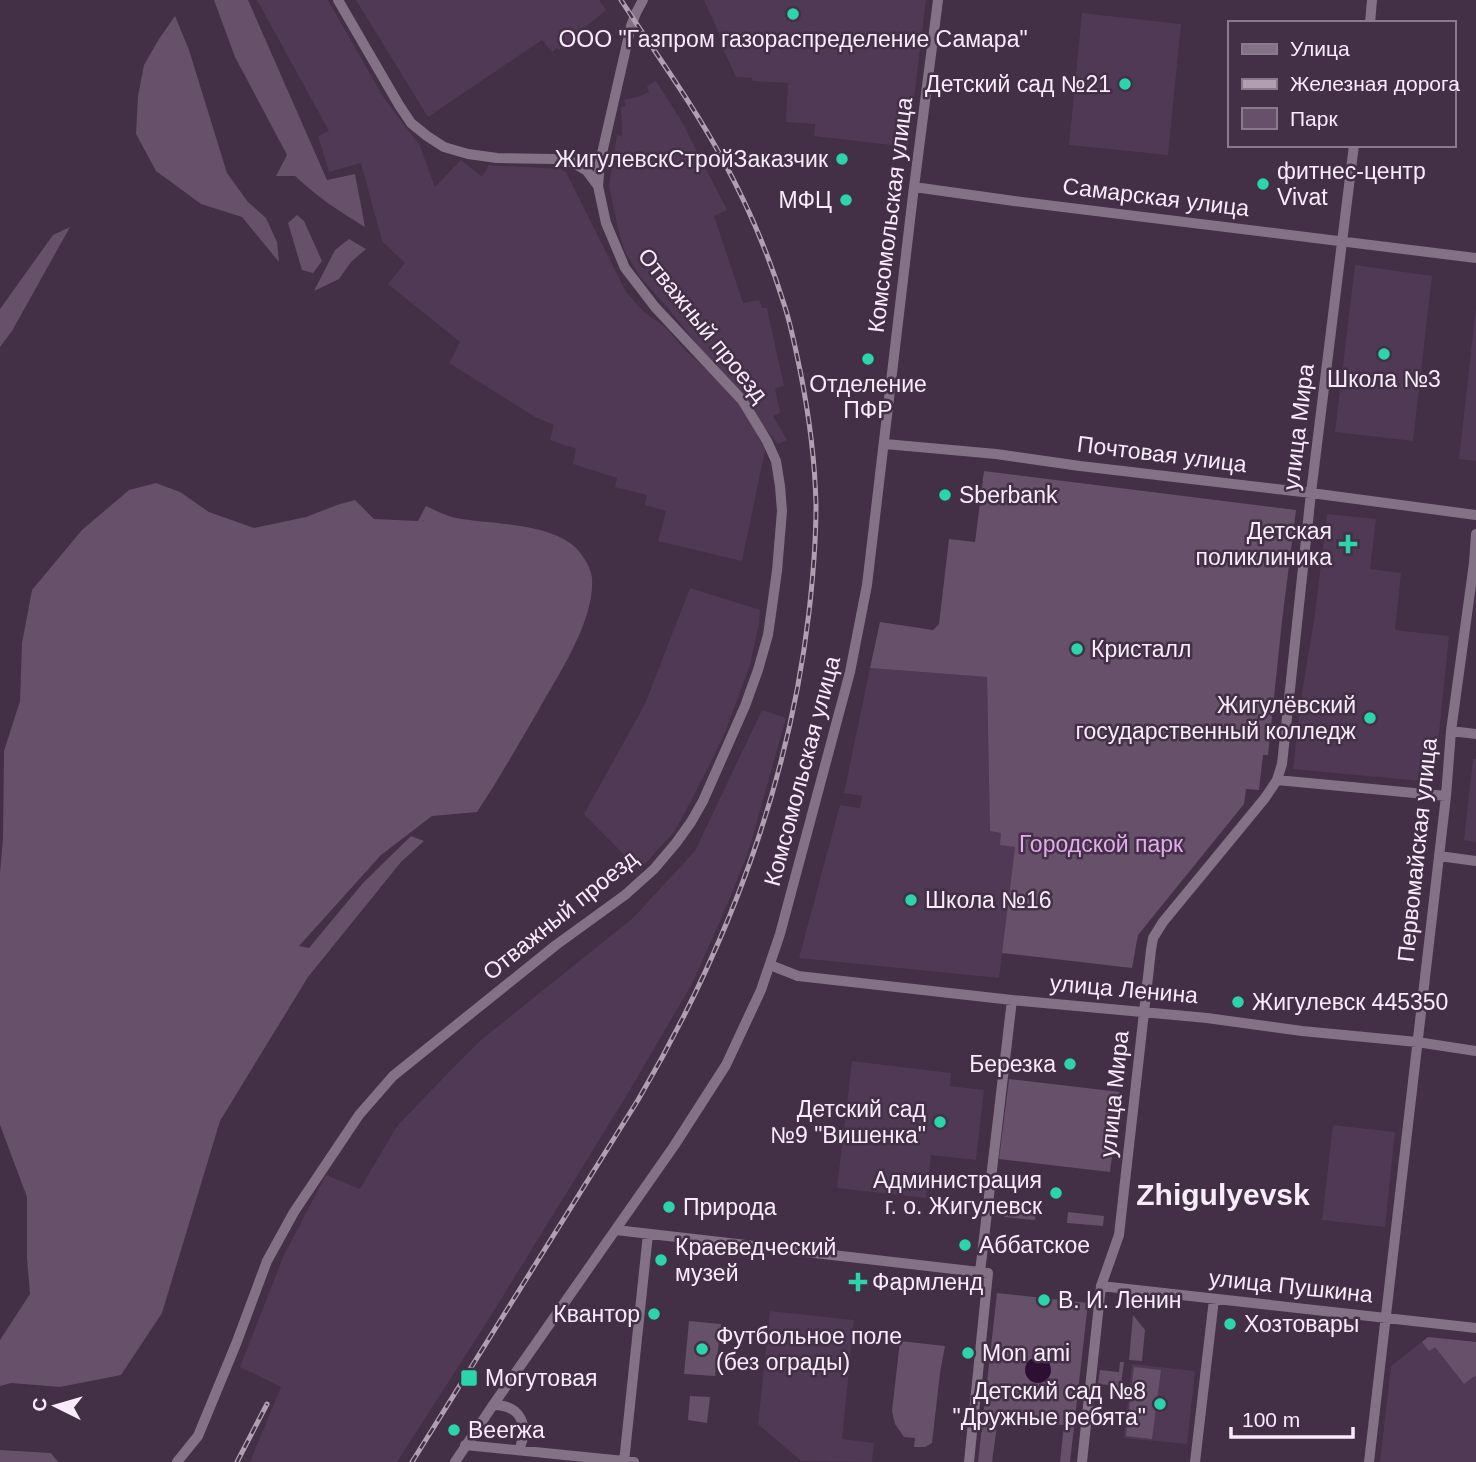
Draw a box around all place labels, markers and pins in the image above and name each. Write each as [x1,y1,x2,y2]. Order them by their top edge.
marker: ООО "Газпром газораспределение Самара" [785,6,801,22]
place label: ООО "Газпром газораспределение Самара" [558,26,1028,52]
place label: Детский сад №21 [925,71,1111,97]
marker: Детский сад №21 [1117,76,1133,92]
place label: ЖигулевскСтройЗаказчик [555,146,829,172]
marker: ЖигулевскСтройЗаказчик [834,151,850,167]
place label: фитнес-центр Vivat [1277,158,1426,210]
marker: фитнес-центр Vivat [1255,176,1271,192]
place label: МФЦ [779,187,832,213]
marker: МФЦ [838,192,854,208]
marker: Школа №3 [1376,346,1392,362]
marker: Отделение ПФР [860,351,876,367]
place label: Школа №3 [1327,366,1441,392]
place label: Отделение ПФР [809,371,927,423]
place label: Sberbank [959,482,1058,508]
marker: Sberbank [937,487,953,503]
place label: Детская поликлиника [1195,518,1332,570]
marker: Детская поликлиника [1338,534,1358,554]
place label: Кристалл [1091,636,1191,662]
marker: Кристалл [1069,641,1085,657]
place label: Жигулёвский государственный колледж [1076,692,1357,744]
marker: Жигулёвский государственный колледж [1362,710,1378,726]
place label: Школа №16 [925,887,1052,913]
marker: Школа №16 [903,892,919,908]
place label: Жигулевск 445350 [1252,989,1448,1015]
marker: Жигулевск 445350 [1230,994,1246,1010]
place label: Березка [969,1051,1056,1077]
marker: Березка [1062,1056,1078,1072]
place label: Детский сад №9 "Вишенка" [770,1096,927,1148]
marker: Детский сад №9 "Вишенка" [932,1114,948,1130]
place label: Администрация г. о. Жигулевск [873,1167,1043,1219]
marker: Администрация г. о. Жигулевск [1048,1185,1064,1201]
place label: Природа [683,1194,777,1220]
marker: Природа [661,1199,677,1215]
place label: Аббатское [979,1232,1090,1258]
place label: Краеведческий музей [675,1234,836,1286]
marker: Аббатское [957,1237,973,1253]
marker: Краеведческий музей [653,1252,669,1268]
place label: Фармленд [872,1269,984,1295]
marker: Фармленд [850,1274,866,1290]
place label: В. И. Ленин [1058,1287,1182,1313]
marker: В. И. Ленин [1036,1292,1052,1308]
place label: Квантор [553,1301,640,1327]
marker: Квантор [646,1306,662,1322]
place label: Хозтовары [1244,1311,1359,1337]
marker: Хозтовары [1222,1316,1238,1332]
place label: Футбольное поле (без ограды) [716,1323,902,1375]
place label: Mon ami [982,1340,1070,1366]
marker: Футбольное поле (без ограды) [694,1341,710,1357]
marker: Mon ami [960,1345,976,1361]
place label: Могутовая [485,1365,597,1391]
marker: Могутовая [459,1368,479,1388]
place label: Детский сад №8 "Дружные ребята" [952,1378,1146,1430]
marker: Детский сад №8 "Дружные ребята" [1152,1396,1168,1412]
place label: Beerжа [468,1417,545,1443]
marker: Beerжа [446,1422,462,1438]

